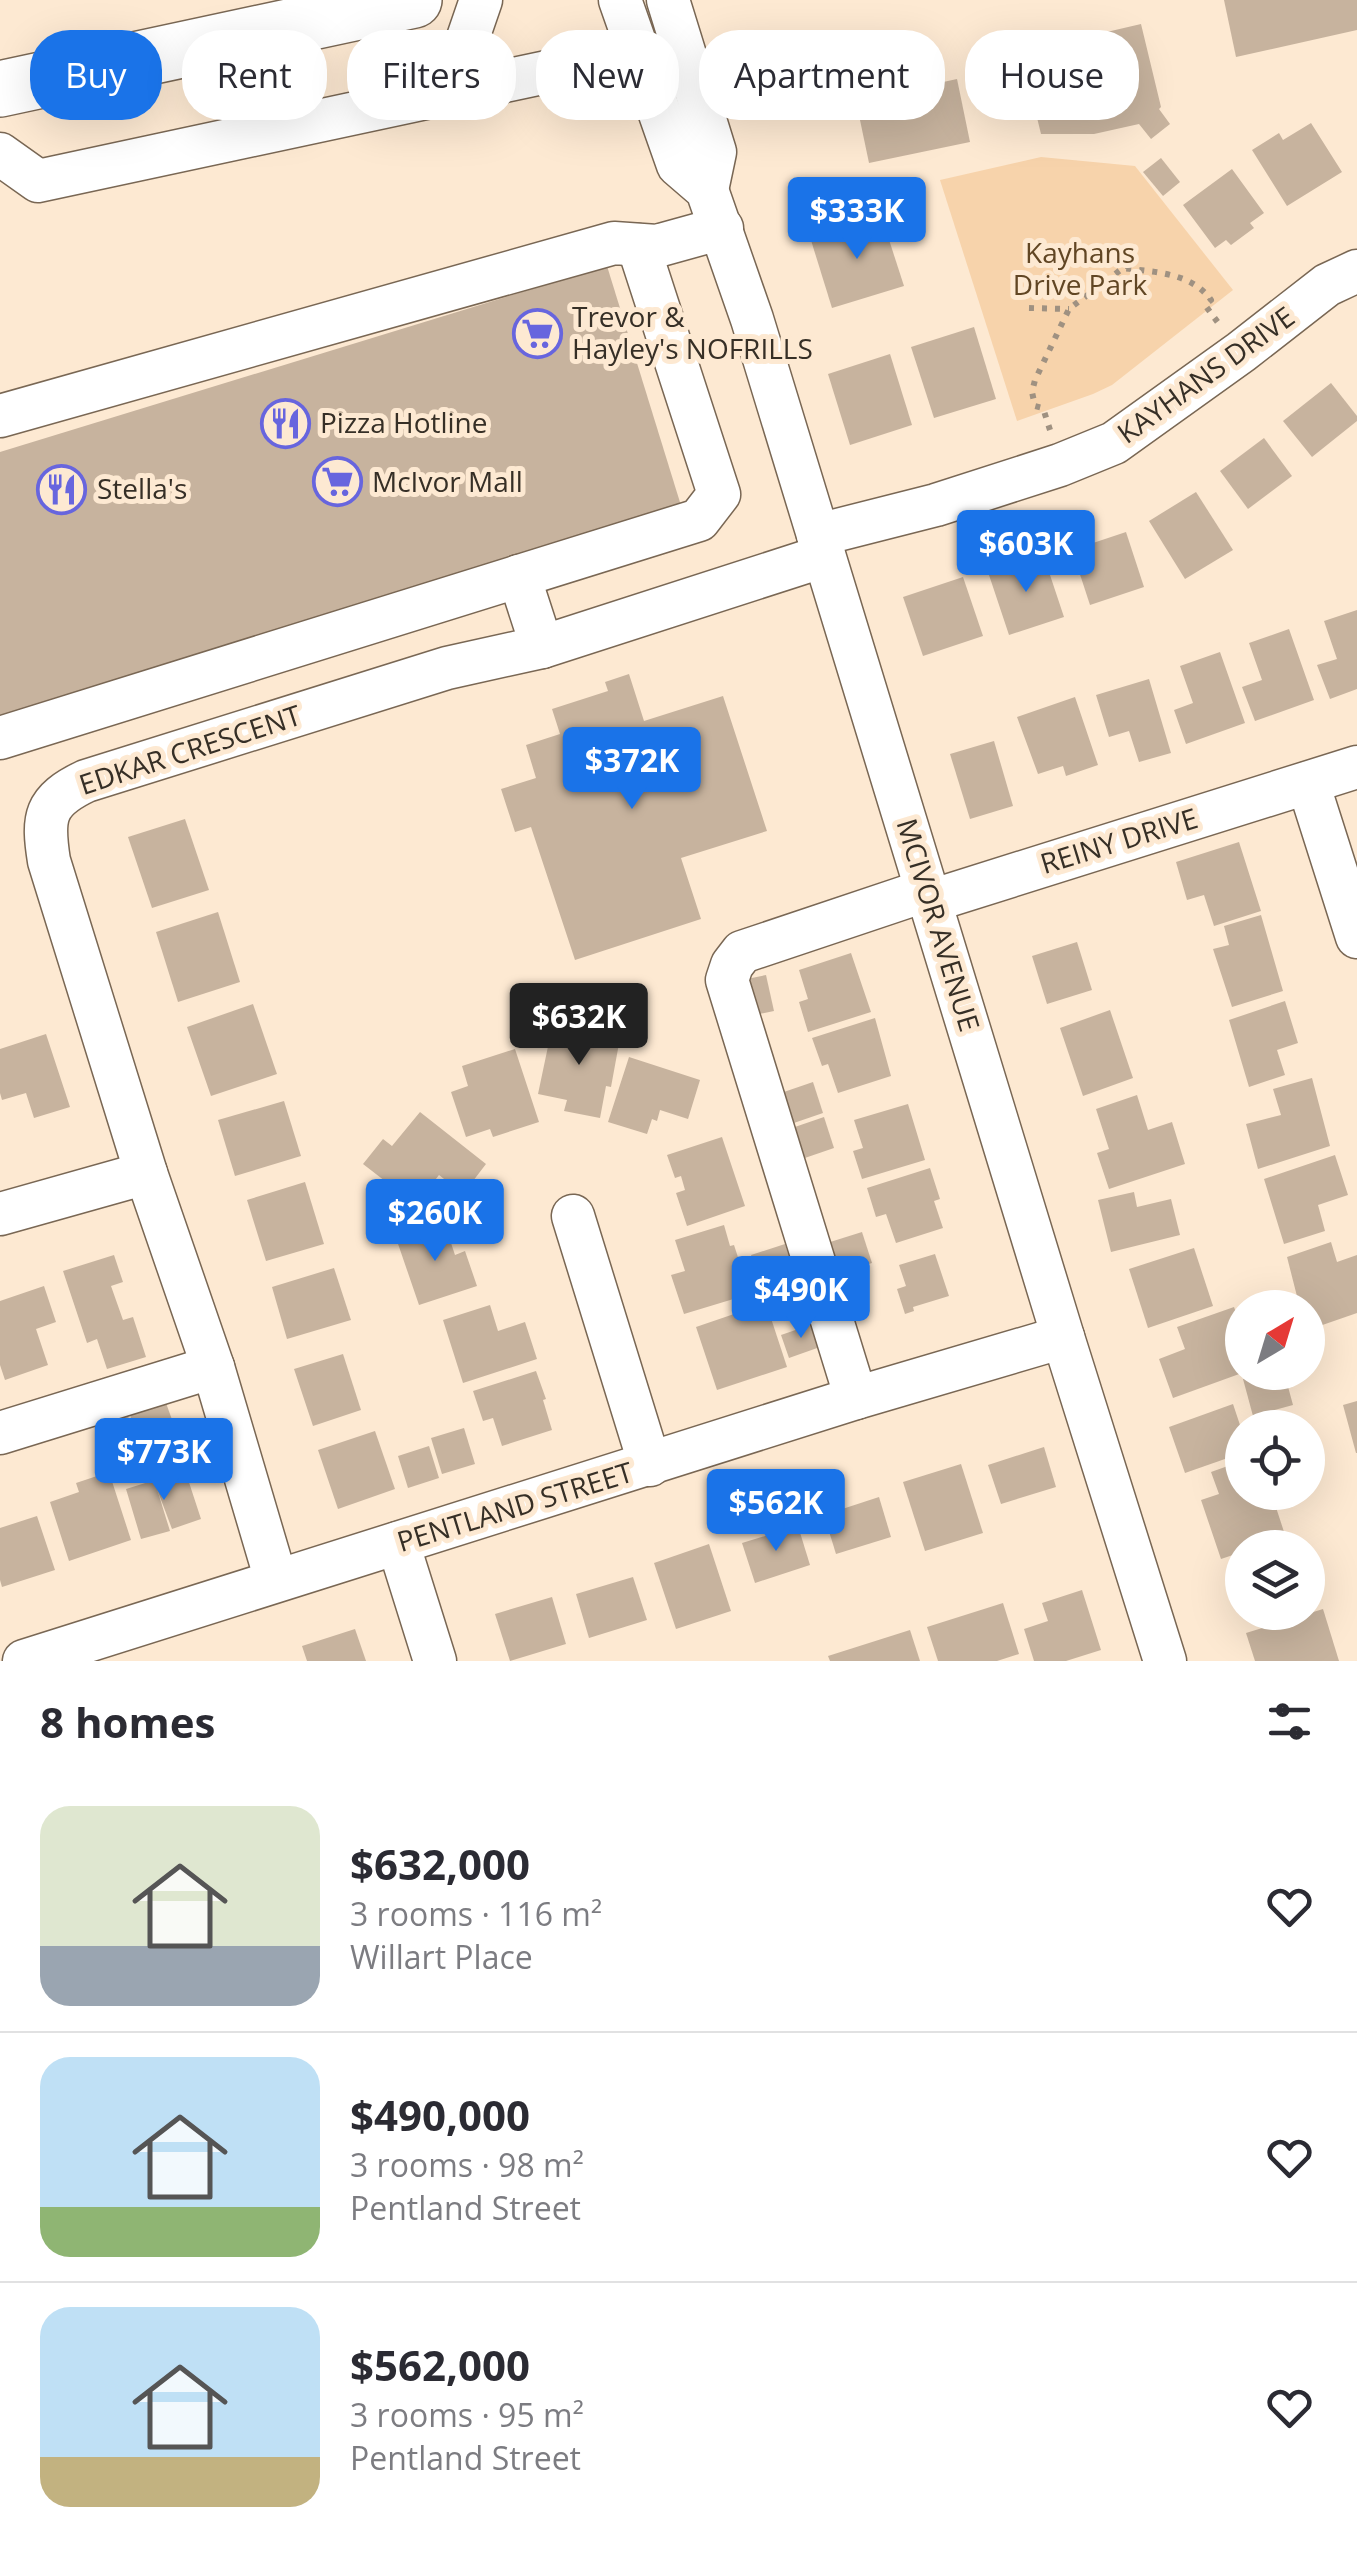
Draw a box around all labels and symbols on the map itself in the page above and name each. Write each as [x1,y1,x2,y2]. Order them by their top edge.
pin: $333K [787,177,927,262]
park label: Kayhans Drive Park [1013,233,1147,303]
place label: Trevor & Hayley's NOFRILLS [572,297,813,367]
street label: KAYHANS DRIVE [1109,297,1302,451]
supermarket icon: Trevor & Hayley's NOFRILLS [511,307,563,359]
restaurant icon: Pizza Hotline [259,397,311,449]
place label: Pizza Hotline [320,403,488,441]
supermarket icon: McIvor Mall [311,456,363,508]
place label: McIvor Mall [372,462,523,500]
restaurant icon: Stella's [36,463,88,515]
place label: Stella's [97,469,187,507]
pin: $603K [956,510,1096,595]
street label: EDKAR CRESCENT [74,695,306,803]
pin: $372K [562,727,702,812]
street label: REINY DRIVE [1036,798,1202,882]
street label: MCIVOR AVENUE [889,814,989,1036]
pin: $632K [509,983,649,1068]
pin: $260K [365,1179,505,1264]
pin: $490K [731,1256,871,1341]
north arrow [1225,1290,1325,1390]
pin: $773K [94,1418,234,1503]
street label: PENTLAND STREET [392,1452,638,1560]
pin: $562K [706,1469,846,1554]

